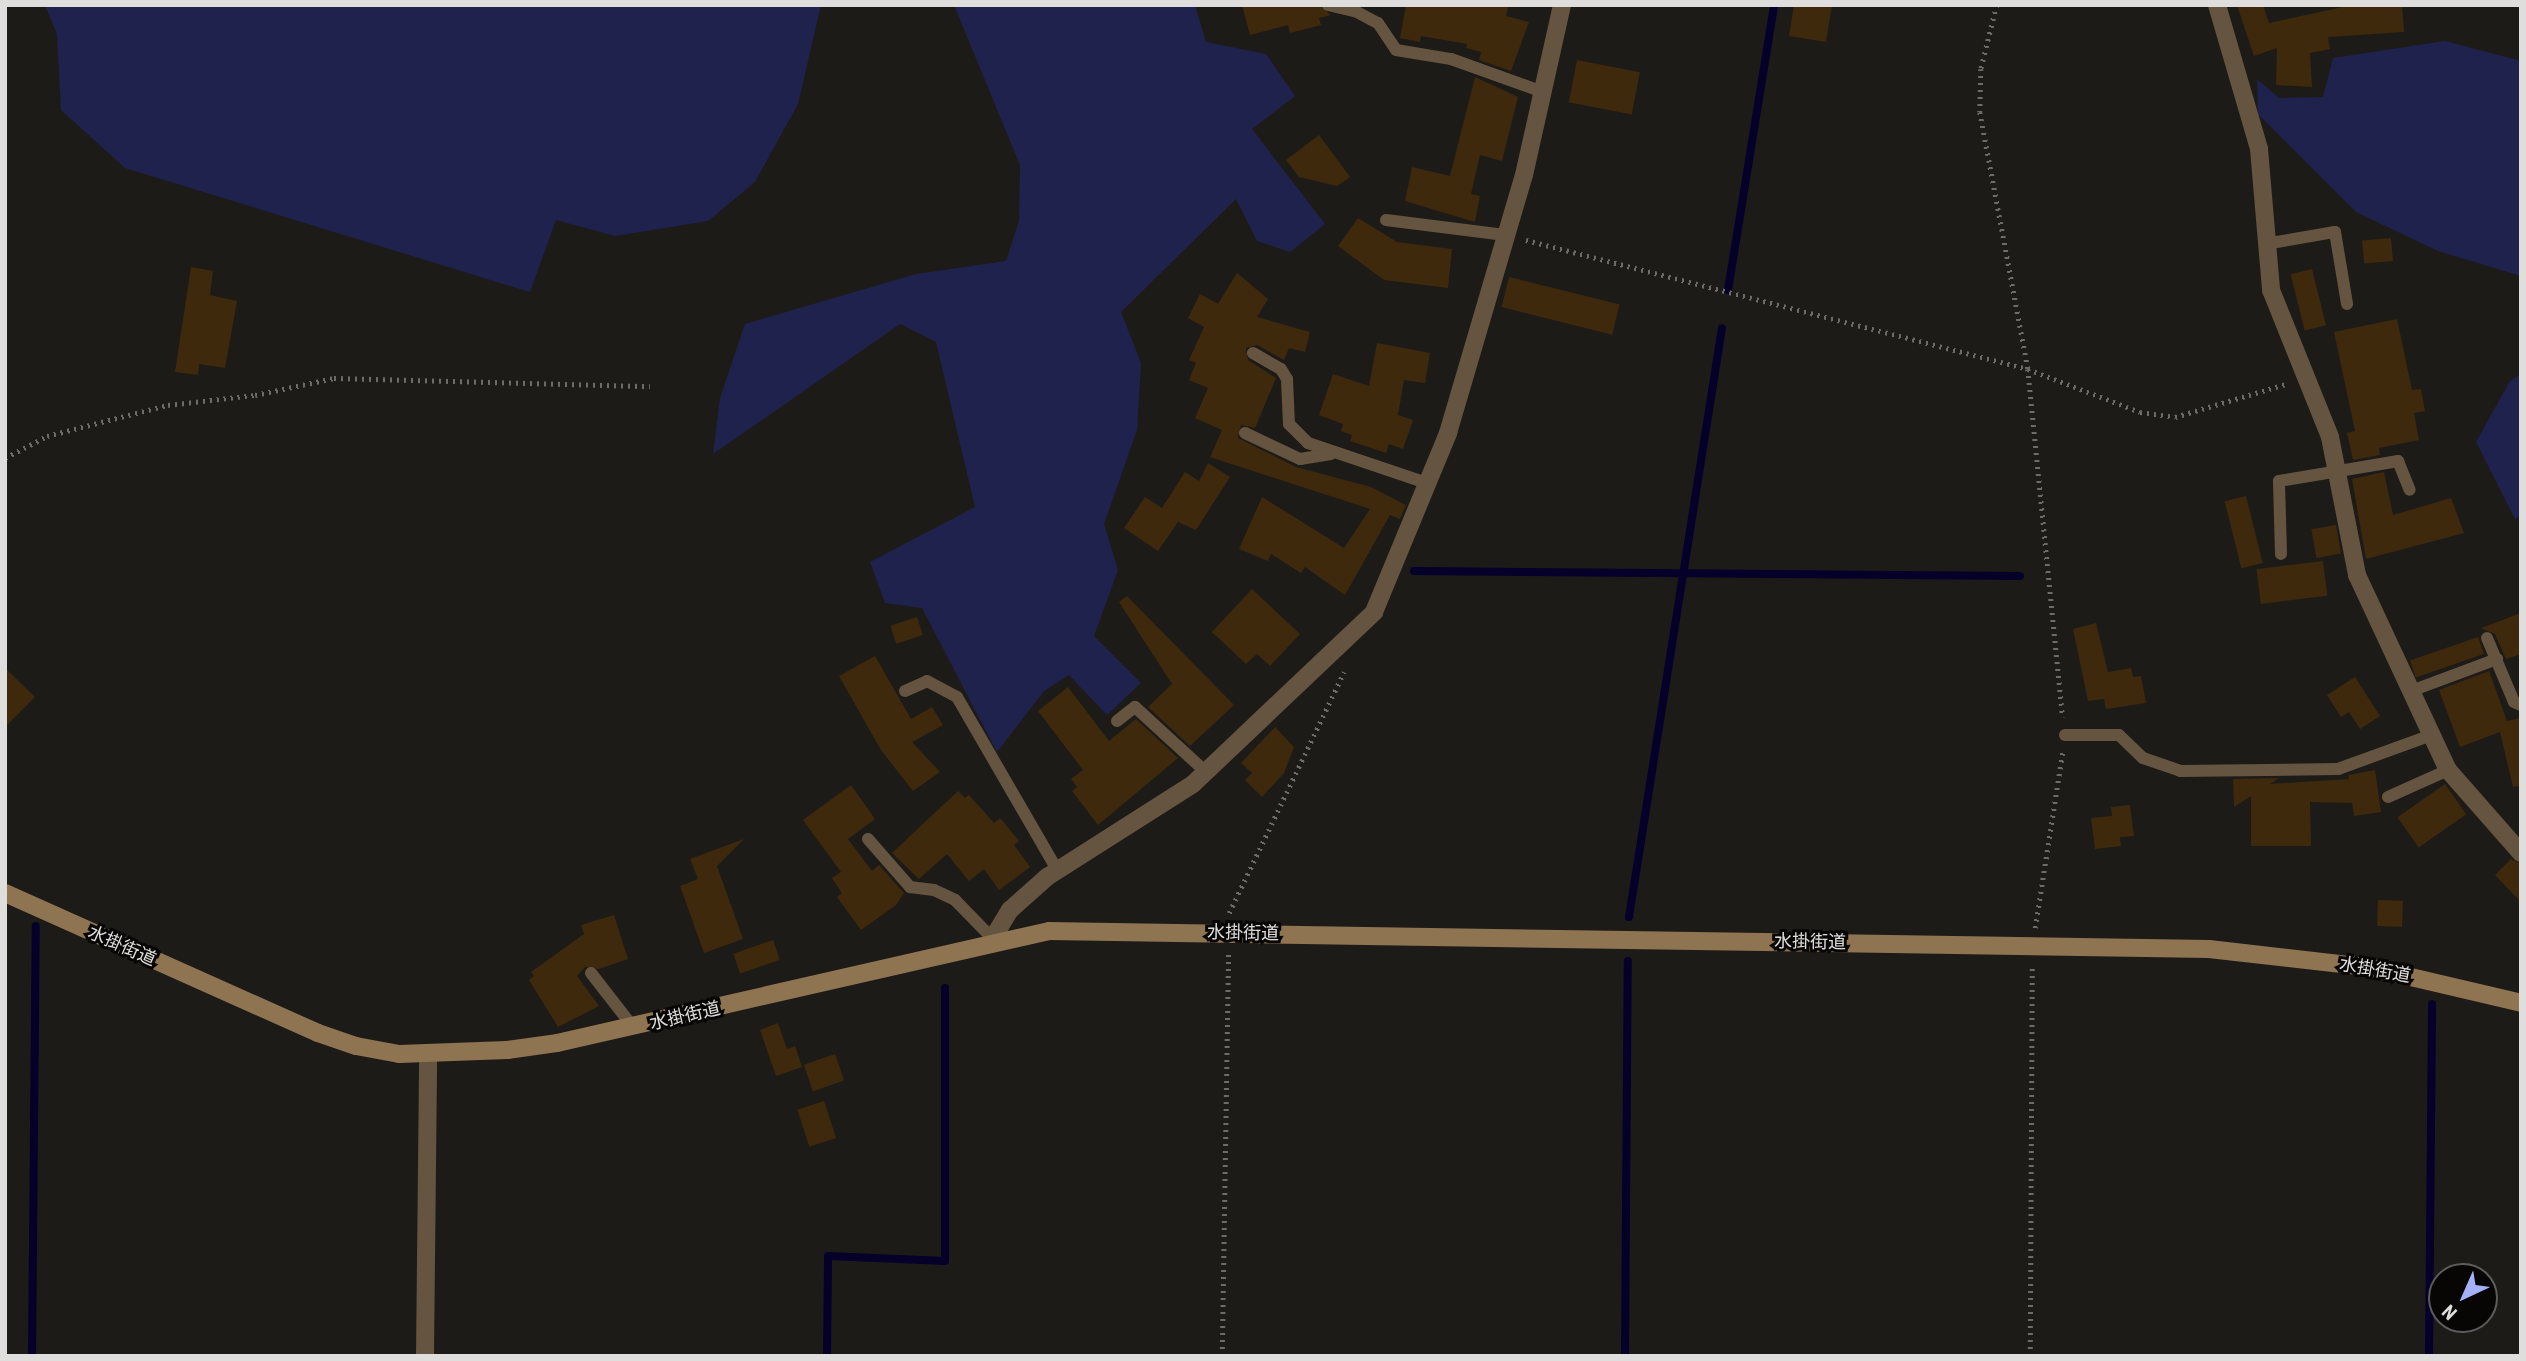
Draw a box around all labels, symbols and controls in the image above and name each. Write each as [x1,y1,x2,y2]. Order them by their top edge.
street label: 水掛街道 [85,921,159,971]
street label: 水掛街道 [1207,922,1279,944]
street label: 水掛街道 [1774,931,1846,953]
street label: 水掛街道 [2338,953,2412,987]
street label: 水掛街道 [647,997,723,1035]
north arrow [2428,1263,2498,1333]
text: N [2437,1300,2462,1324]

